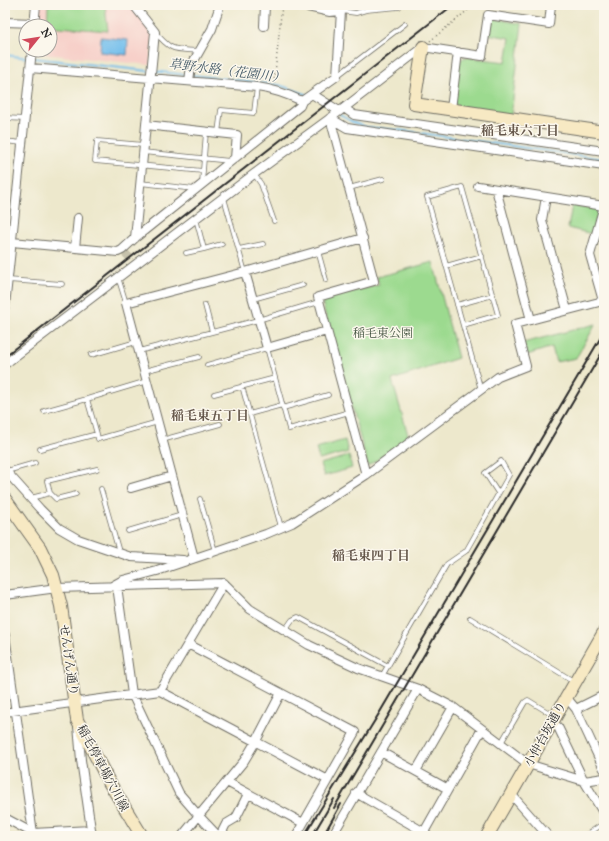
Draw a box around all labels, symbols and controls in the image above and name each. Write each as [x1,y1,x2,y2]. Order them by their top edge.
north arrow [18,18,58,58]
text: N [38,26,55,41]
water label: 草野水路（花園川） [168,56,286,86]
district label: 稲毛東六丁目 [481,123,559,139]
park label: 稲毛東公園 [353,326,413,340]
district label: 稲毛東五丁目 [171,408,249,424]
district label: 稲毛東四丁目 [332,548,410,564]
street label: せんげん通り [57,623,81,697]
street label: 小仲台坂通り [521,699,569,769]
street label: 稲毛停車場穴川線 [74,722,132,814]

